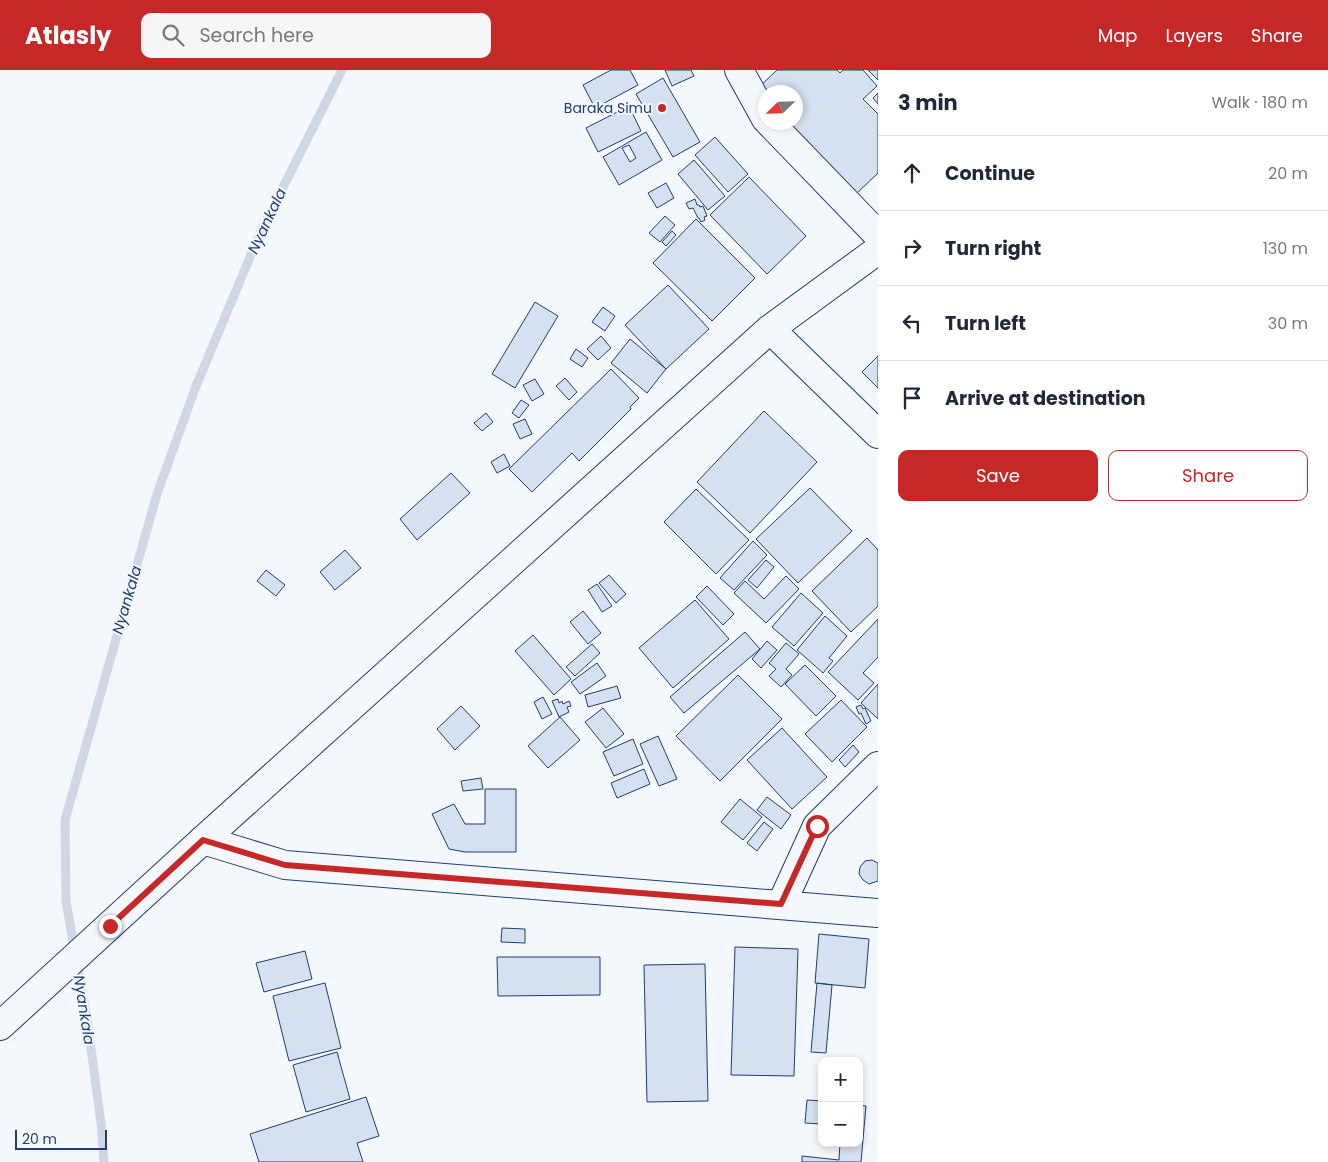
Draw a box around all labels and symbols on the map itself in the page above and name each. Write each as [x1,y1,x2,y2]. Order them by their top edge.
north arrow [758,85,803,130]
place label: Baraka Simu [564,98,652,118]
marker: Baraka Simu [656,102,668,114]
water label: Nyankala [242,184,291,257]
water label: Nyankala [107,563,146,637]
route start [806,815,829,838]
route end [99,915,122,938]
water label: Nyankala [69,973,100,1046]
scale bar [15,1127,108,1150]

